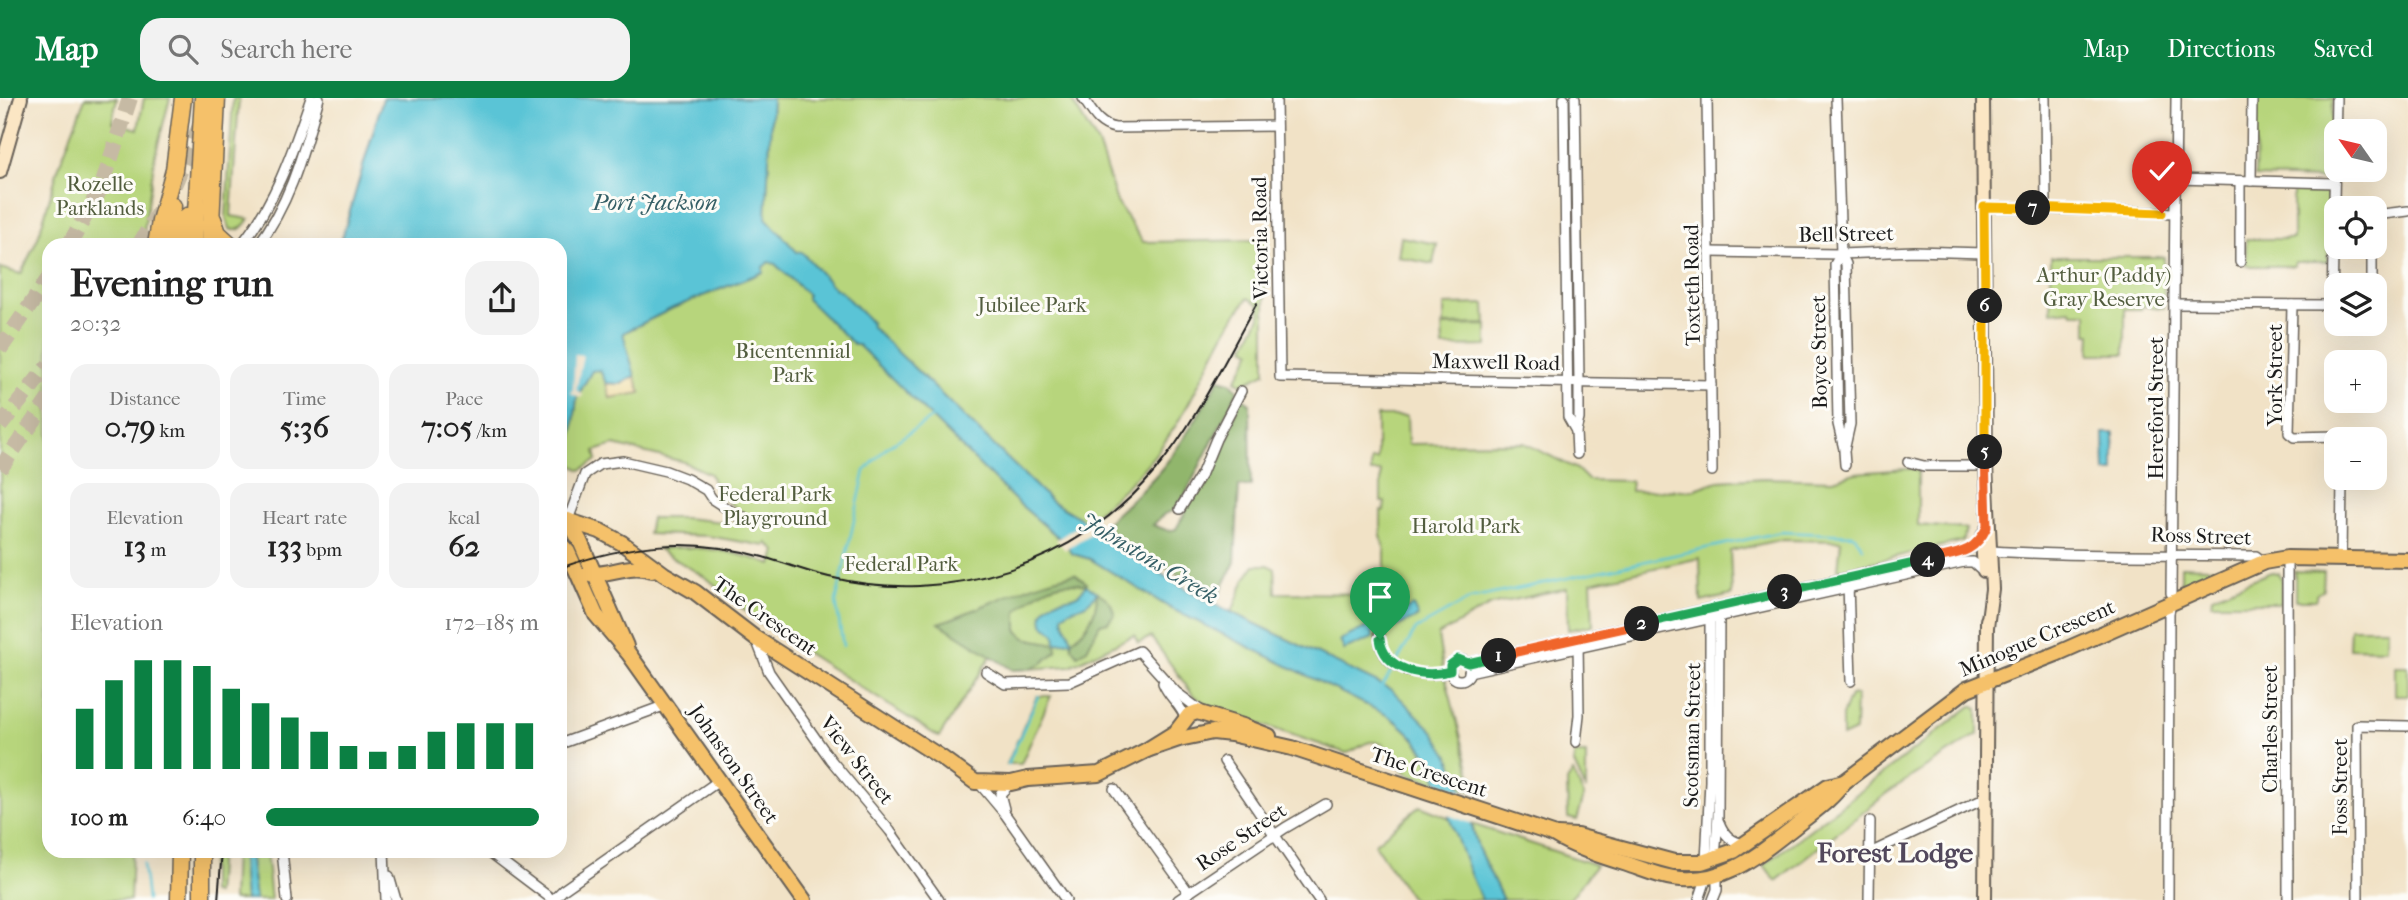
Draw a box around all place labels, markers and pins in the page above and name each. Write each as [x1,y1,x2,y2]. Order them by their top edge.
pin [2132,141,2192,213]
pin: 7 [2016,190,2050,226]
pin: 6 [1968,288,2002,324]
pin: 5 [1968,434,2002,470]
pin: 4 [1910,542,1946,578]
pin [1350,567,1410,639]
pin: 3 [1768,574,1802,610]
pin: 2 [1624,606,1660,642]
pin: 1 [1482,638,1516,674]

